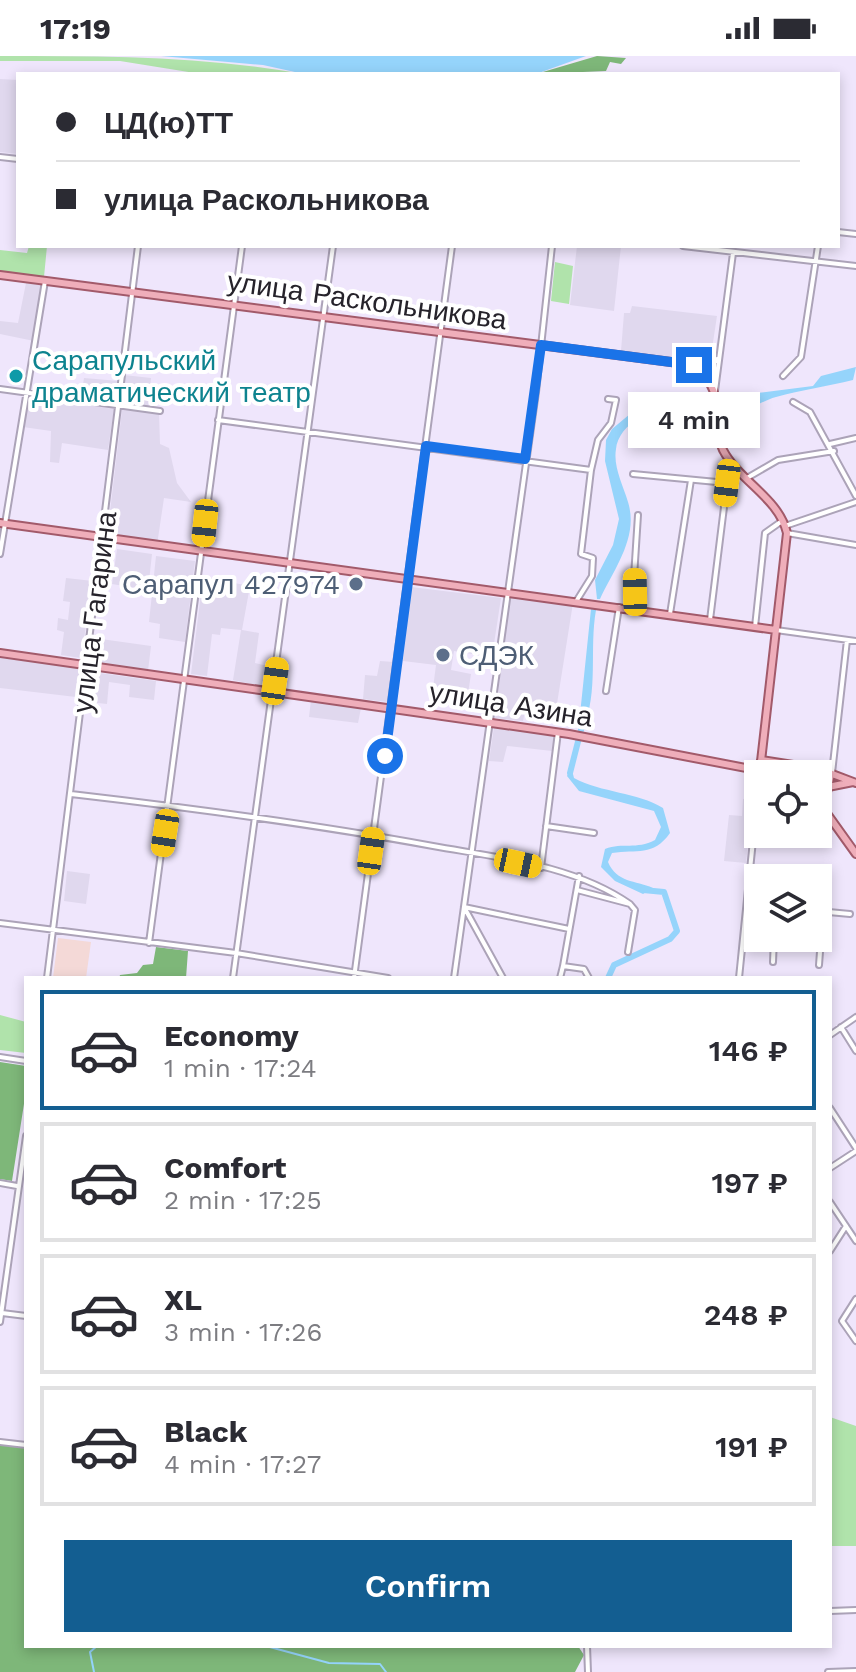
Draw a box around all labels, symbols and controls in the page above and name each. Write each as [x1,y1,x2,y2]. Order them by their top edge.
text: 17:19 [40,11,111,46]
text: ЦД(ю)ТТ [104,105,233,140]
text: улица Раскольникова [104,182,429,217]
street label: улица Раскольникова [225,265,509,336]
place label: Сарапульский драматический театр [32,344,311,409]
route end [676,347,712,383]
marker: Сарапульский драматический театр [7,367,25,385]
callout: 4 min [628,393,760,449]
text: 4 min [658,405,730,435]
car [712,458,742,508]
car [191,498,219,548]
street label: улица Гагарина [66,509,123,715]
place label: Сарапул 427974 [122,568,340,601]
car [623,568,647,616]
marker: Сарапул 427974 [347,575,365,593]
place label: СДЭК [459,639,535,672]
marker: СДЭК [434,646,452,664]
car [260,656,290,706]
street label: улица Азина [427,675,595,734]
route start [367,738,403,774]
map controls [744,760,832,952]
button: locate [744,760,832,848]
car [149,807,181,859]
car [356,826,386,876]
car [492,846,544,880]
button: layers [744,864,832,952]
icon: car [68,1014,140,1086]
text: Economy [164,1018,299,1053]
text: 146 ₽ [709,1033,788,1068]
text: 1 min · 17:24 [164,1053,317,1083]
icon: car [68,1146,140,1218]
text: Comfort [164,1150,286,1185]
text: 197 ₽ [711,1165,788,1200]
text: 2 min · 17:25 [164,1185,322,1215]
icon: car [68,1278,140,1350]
text: XL [164,1282,202,1317]
text: 248 ₽ [704,1297,788,1332]
text: 3 min · 17:26 [164,1317,322,1347]
icon: car [68,1410,140,1482]
text: Black [164,1414,248,1449]
text: 191 ₽ [715,1429,788,1464]
text: 4 min · 17:27 [164,1449,321,1479]
button: Confirm [64,1540,792,1632]

